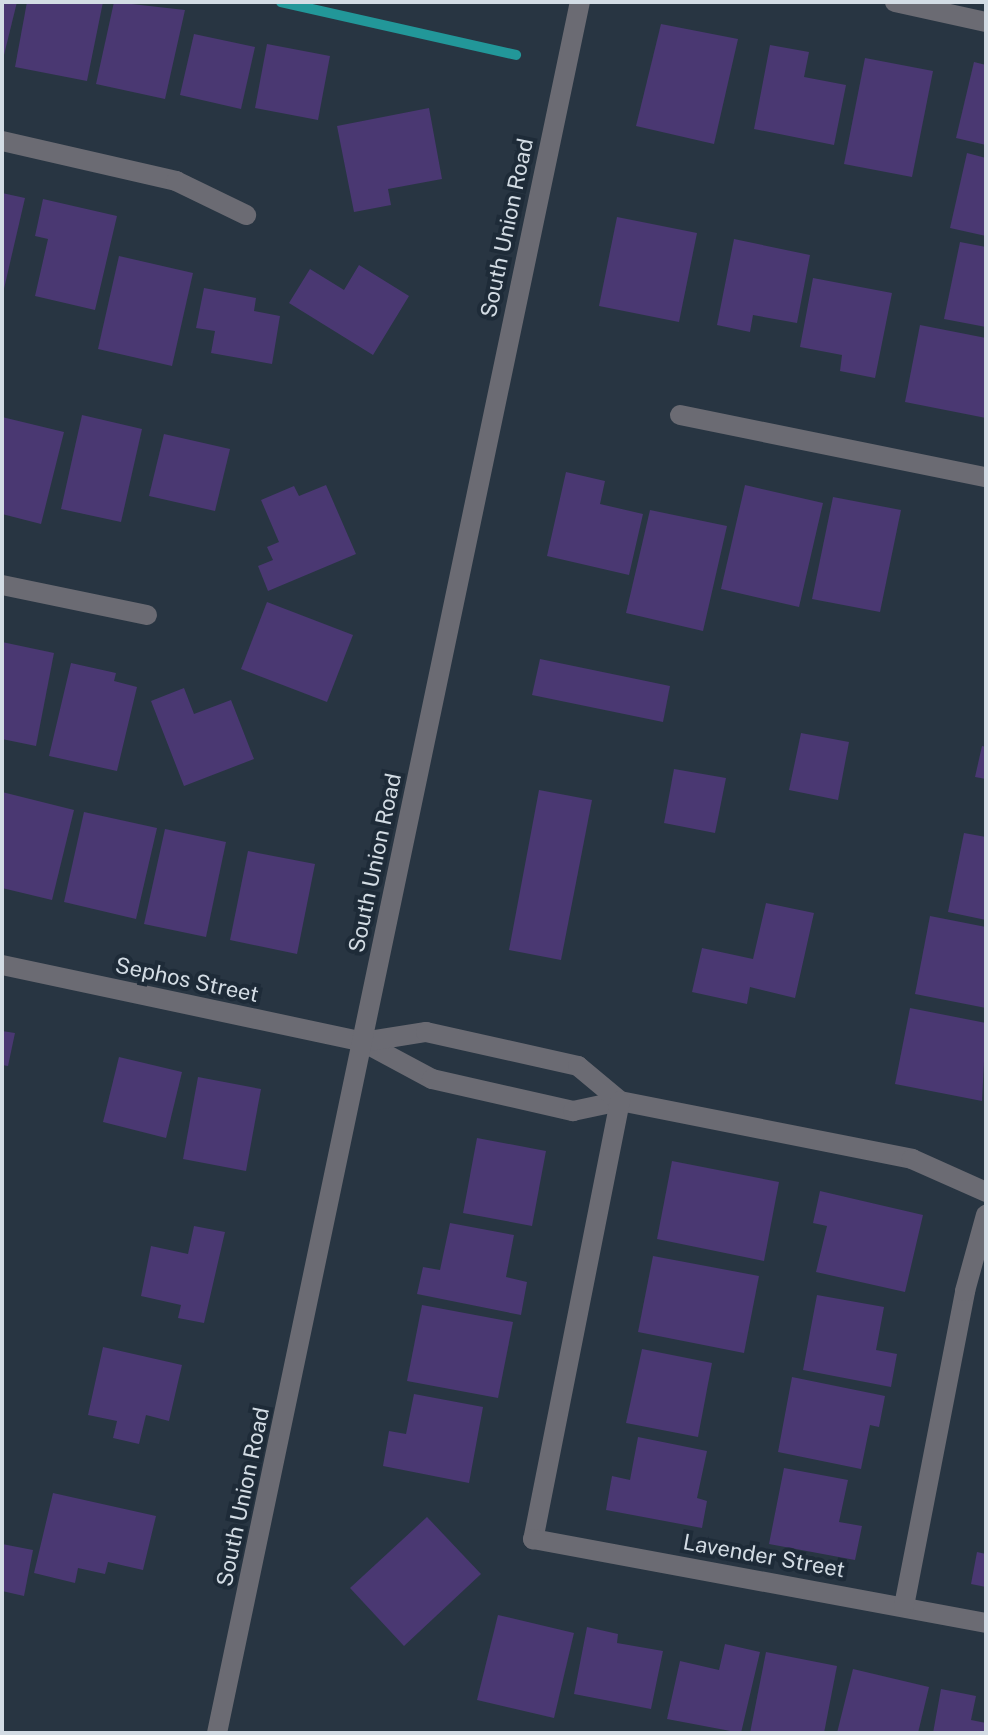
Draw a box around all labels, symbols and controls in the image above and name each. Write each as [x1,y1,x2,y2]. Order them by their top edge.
street label: South Union Road [475,136,539,320]
street label: South Union Road [343,771,407,955]
street label: Sephos Street [113,952,261,1008]
street label: South Union Road [211,1405,275,1589]
street label: Lavender Street [681,1529,847,1583]

